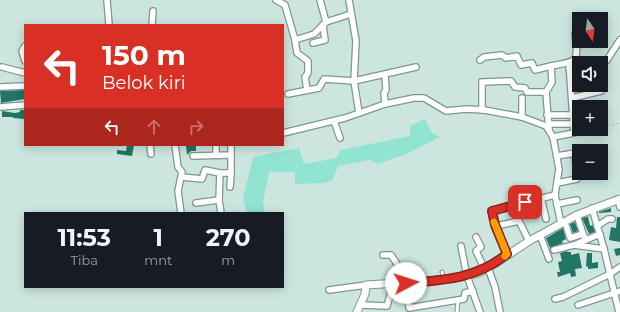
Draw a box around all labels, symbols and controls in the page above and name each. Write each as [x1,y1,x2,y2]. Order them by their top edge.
north arrow [572,12,608,48]
map controls [572,12,608,180]
text: 150 m [102,38,186,72]
icon: left [36,40,88,92]
button: sound [572,56,608,92]
text: Belok kiri [102,72,186,94]
button: + [572,100,608,136]
icon: left [101,116,123,138]
icon: ahead [143,116,165,138]
icon: right [185,116,207,138]
button: − [572,144,608,180]
pin [508,185,542,219]
icon: arrive [514,191,536,213]
text: 11:53 [57,223,111,252]
text: 1 [154,223,163,252]
text: 270 [206,223,251,252]
text: Tiba [70,252,98,268]
text: mnt [144,252,172,268]
text: m [221,252,235,268]
position arrow [385,262,427,304]

